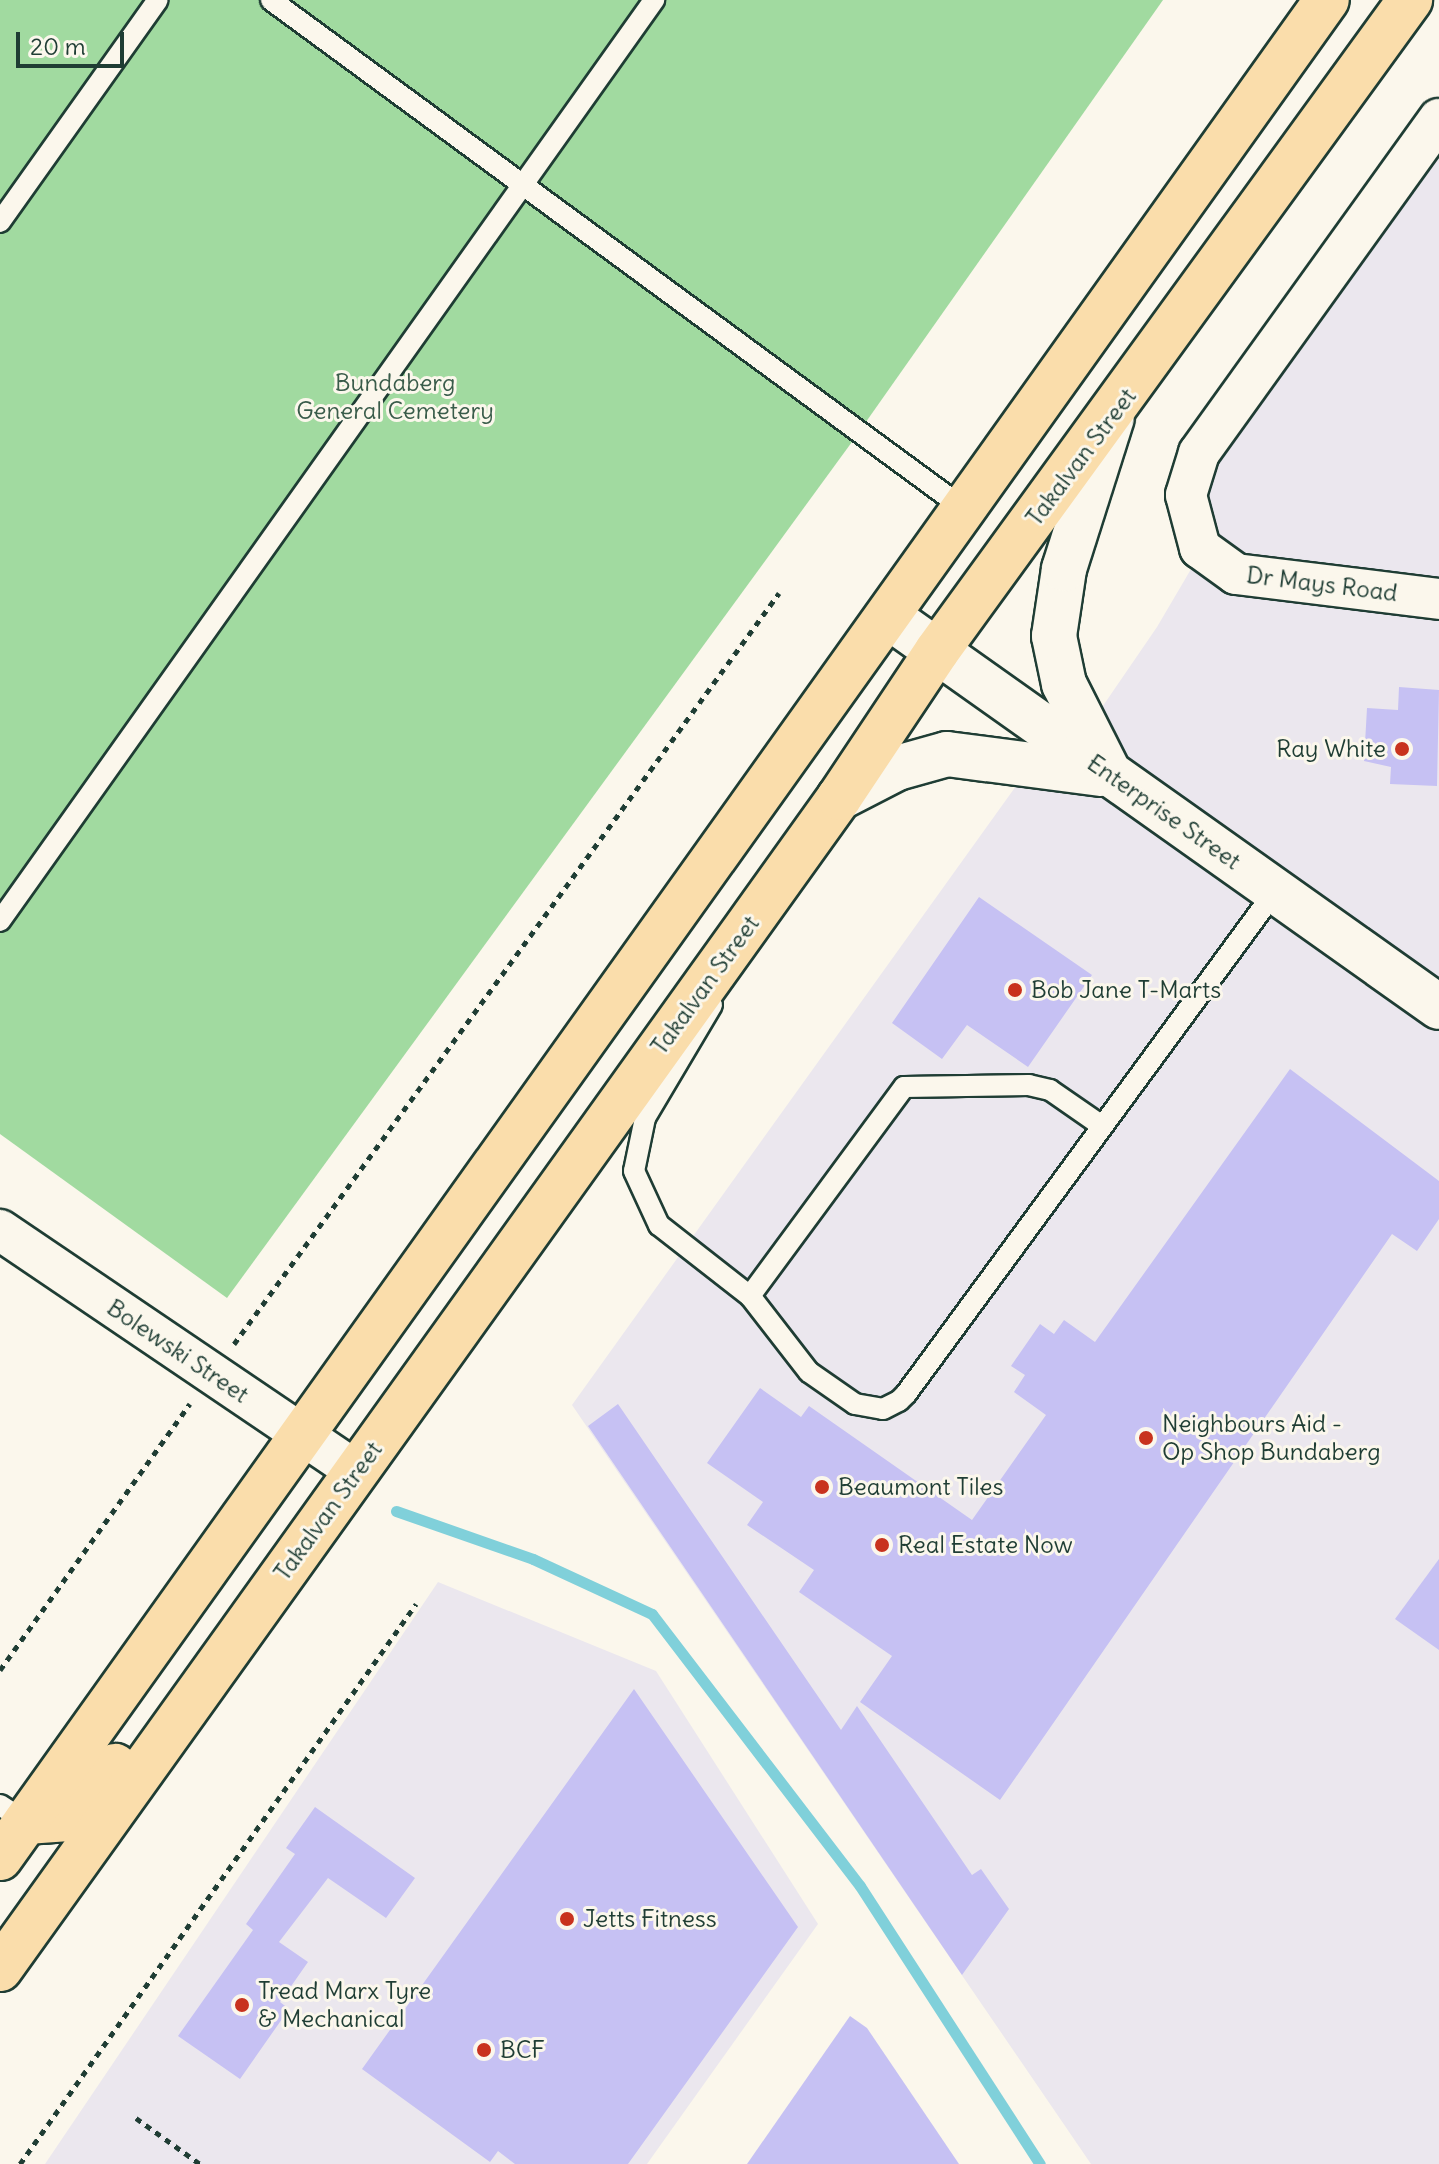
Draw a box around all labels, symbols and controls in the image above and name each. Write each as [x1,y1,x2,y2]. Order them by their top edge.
scale bar [20,16,128,66]
text: 20 m [30,31,86,61]
park label: Bundaberg General Cemetery [296,369,494,425]
street label: Takalvan Street [1020,383,1142,531]
street label: Dr Mays Road [1245,560,1399,608]
place label: Ray White [1276,735,1386,763]
marker: Ray White [1393,740,1411,758]
street label: Enterprise Street [1082,748,1246,876]
street label: Takalvan Street [645,910,765,1060]
place label: Bob Jane T-Marts [1031,976,1221,1004]
marker: Bob Jane T-Marts [1006,981,1024,999]
street label: Bolewski Street [102,1293,254,1409]
place label: Neighbours Aid - Op Shop Bundaberg [1162,1410,1381,1466]
marker: Neighbours Aid - Op Shop Bundaberg [1137,1429,1155,1447]
street label: Takalvan Street [268,1436,388,1586]
place label: Beaumont Tiles [838,1473,1003,1501]
marker: Beaumont Tiles [813,1478,831,1496]
place label: Real Estate Now [898,1531,1073,1559]
marker: Real Estate Now [873,1536,891,1554]
place label: Jetts Fitness [583,1905,717,1933]
marker: Jetts Fitness [558,1910,576,1928]
place label: Tread Marx Tyre & Mechanical [258,1977,431,2033]
marker: Tread Marx Tyre & Mechanical [233,1996,251,2014]
place label: BCF [500,2036,545,2064]
marker: BCF [475,2041,493,2059]

